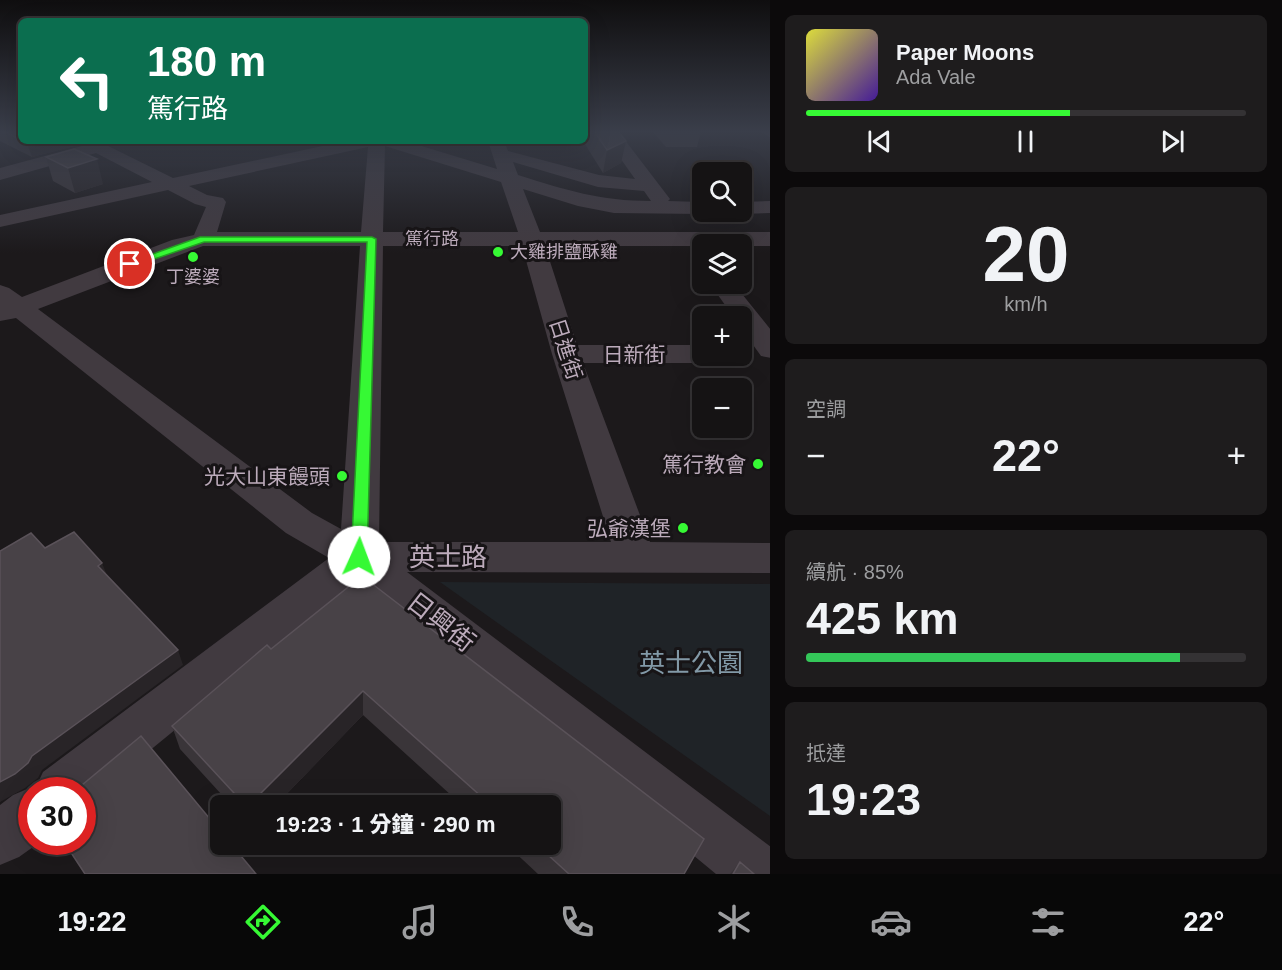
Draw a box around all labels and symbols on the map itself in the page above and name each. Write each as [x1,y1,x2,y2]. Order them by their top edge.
street label: 篤行路 [405,229,459,249]
pin [104,238,155,289]
place label: 大雞排鹽酥雞 [510,242,618,262]
marker: 大雞排鹽酥雞 [491,245,505,259]
marker: 丁婆婆 [186,250,200,264]
place label: 丁婆婆 [166,267,220,287]
street label: 日進街 [545,315,587,383]
street label: 日新街 [603,343,666,366]
place label: 篤行教會 [662,453,746,476]
marker: 篤行教會 [751,457,765,471]
place label: 光大山東饅頭 [204,465,330,488]
marker: 光大山東饅頭 [335,469,349,483]
place label: 弘爺漢堡 [587,517,671,540]
marker: 弘爺漢堡 [676,521,690,535]
position arrow [327,525,391,589]
street label: 英士路 [409,542,487,572]
street label: 日興街 [401,586,481,658]
park label: 英士公園 [639,648,743,678]
speed limit sign: 30 [18,777,96,855]

